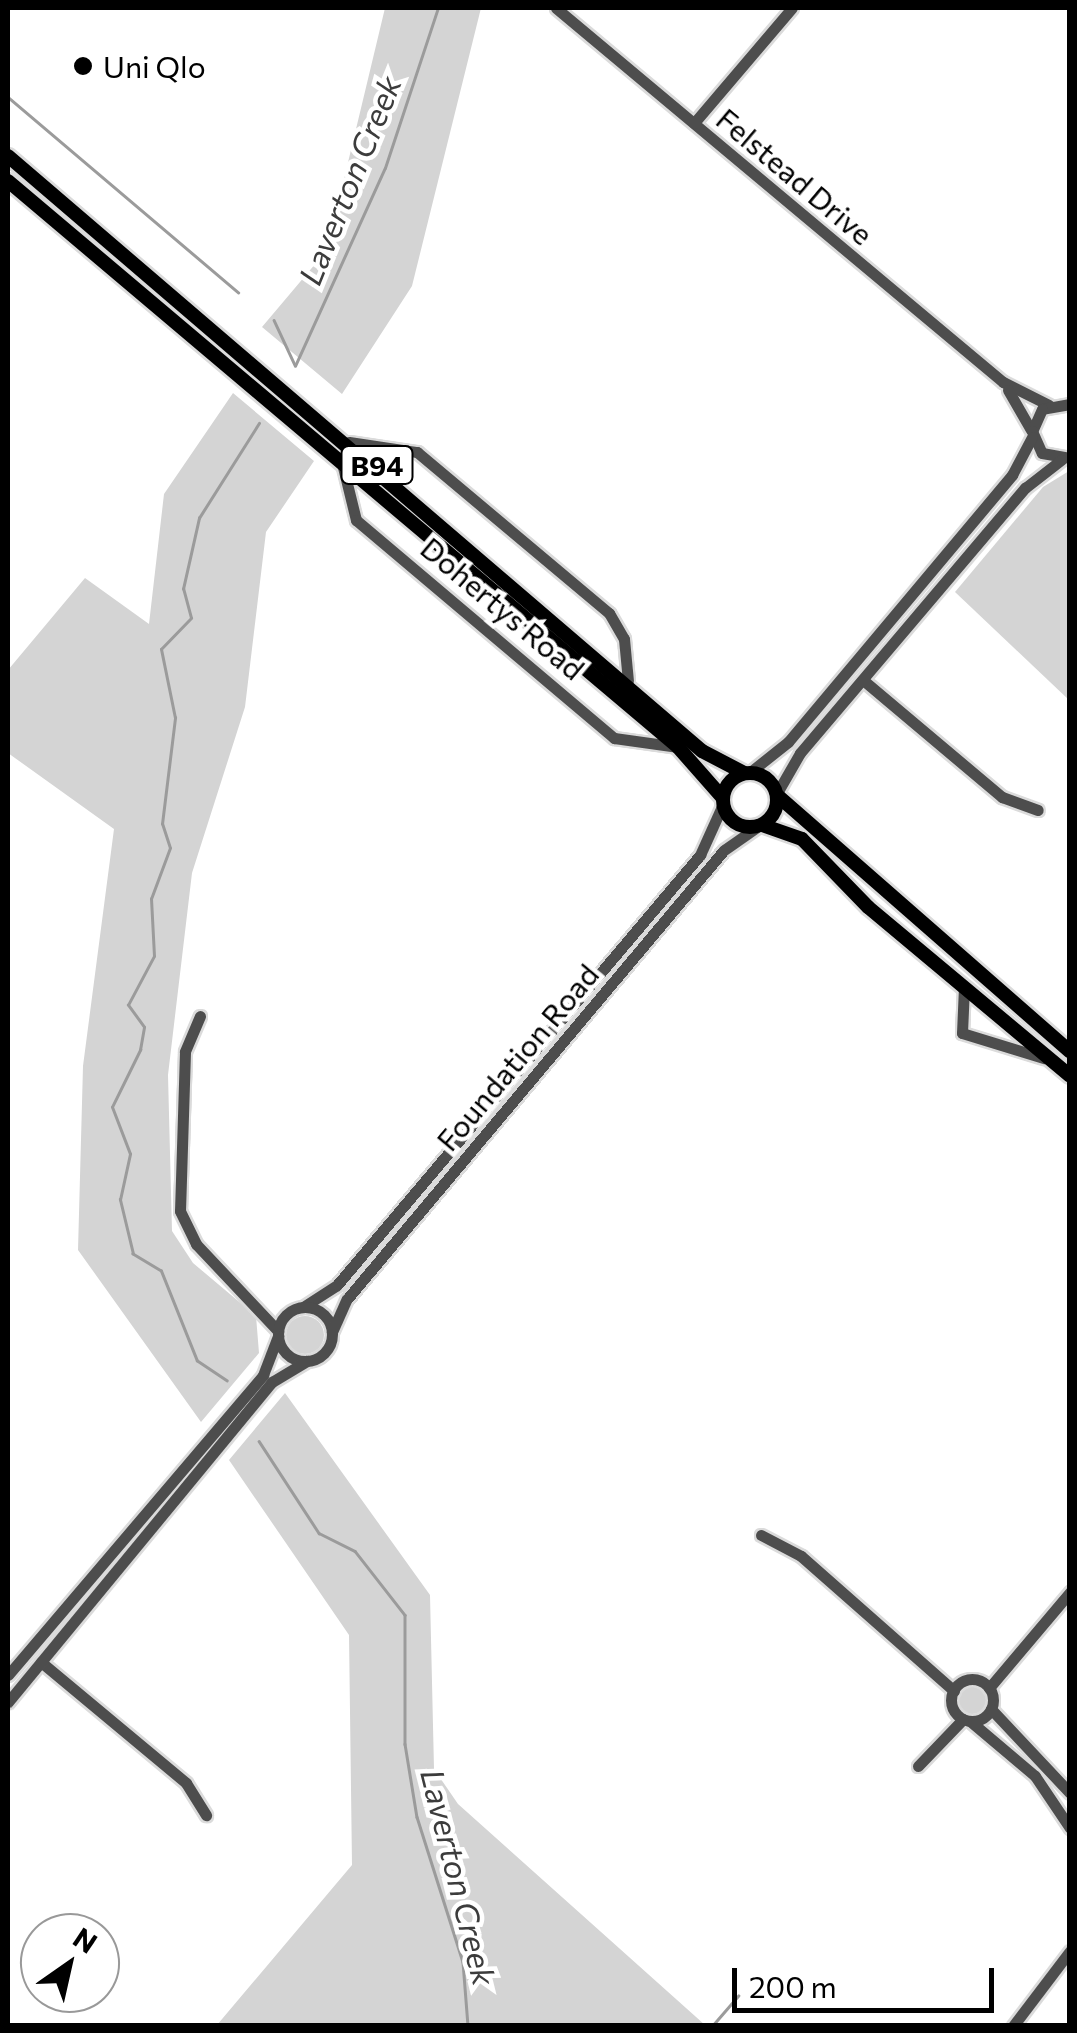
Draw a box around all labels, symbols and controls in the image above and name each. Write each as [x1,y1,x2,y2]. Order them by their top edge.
place label: Uni Qlo [103,48,206,84]
marker: Uni Qlo [72,55,94,77]
water label: Laverton Creek [290,70,408,290]
street label: Felstead Drive [710,100,880,252]
road number: B94 [340,442,414,488]
street label: Dohertys Road [414,529,592,687]
street label: Foundation Road [429,956,605,1158]
water label: Laverton Creek [414,1765,504,1989]
north arrow [20,1913,120,2013]
text: N [67,1920,104,1960]
scale bar [737,1948,1000,2010]
text: 200 m [749,1967,837,2004]

